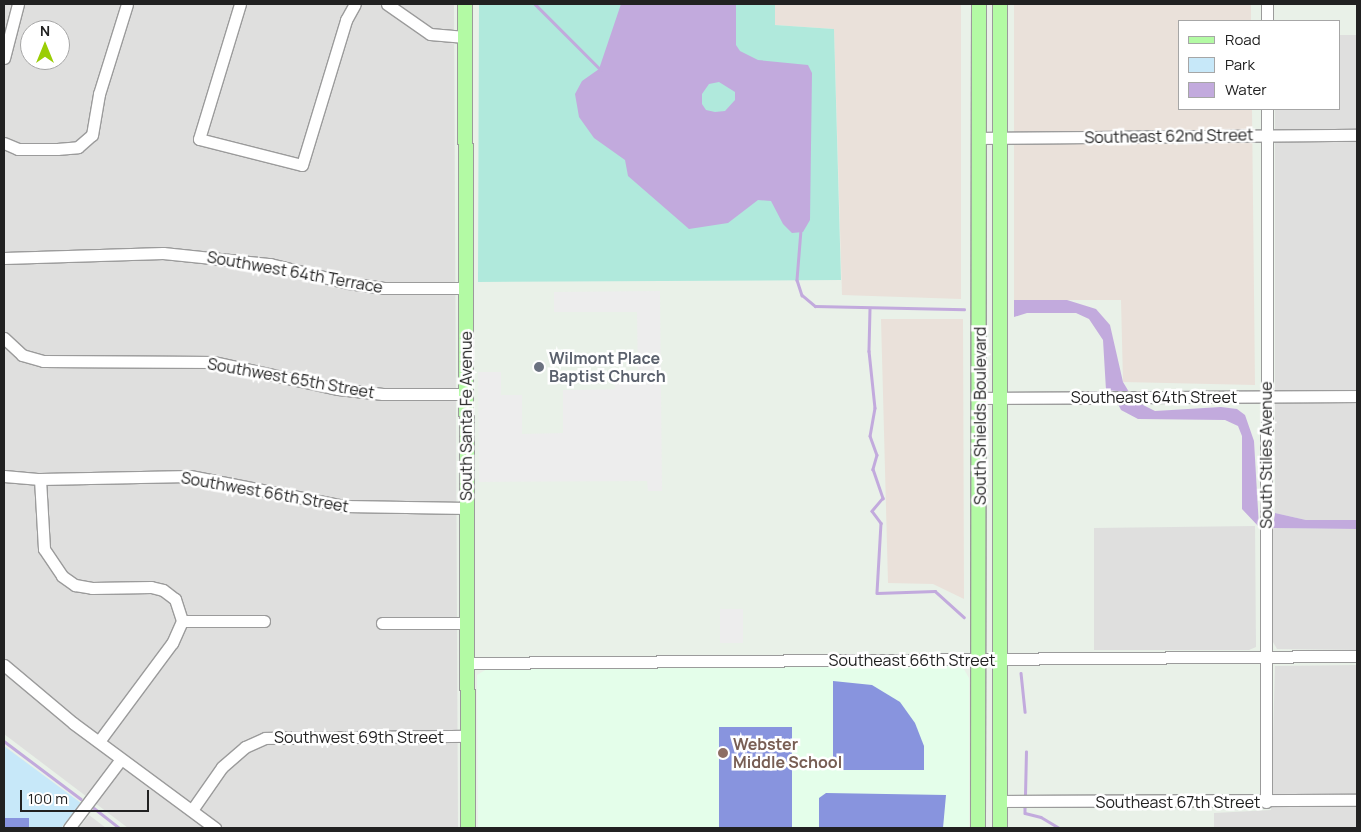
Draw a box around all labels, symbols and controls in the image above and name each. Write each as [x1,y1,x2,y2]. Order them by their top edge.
north arrow [20,20,70,70]
legend [1178,20,1341,110]
text: N [40,21,50,40]
text: Road [1225,29,1261,50]
text: Park [1225,54,1255,75]
text: Water [1225,79,1267,100]
street label: Southeast 62nd Street [1084,125,1254,147]
street label: Southwest 64th Terrace [206,247,384,297]
street label: South Shields Boulevard [970,327,990,505]
street label: South Santa Fe Avenue [456,331,476,501]
place label: Wilmont Place Baptist Church [549,348,666,386]
street label: Southwest 65th Street [206,354,376,402]
marker: Wilmont Place Baptist Church [533,361,545,373]
street label: South Stiles Avenue [1256,381,1276,529]
street label: Southeast 64th Street [1071,387,1237,407]
street label: Southwest 66th Street [180,468,350,516]
street label: Southeast 66th Street [829,650,995,670]
street label: Southwest 69th Street [274,727,444,747]
place label: Webster Middle School [733,734,842,772]
marker: Webster Middle School [717,747,729,759]
scale bar [22,780,151,812]
text: 100 m [28,788,68,809]
street label: Southeast 67th Street [1096,792,1260,812]

